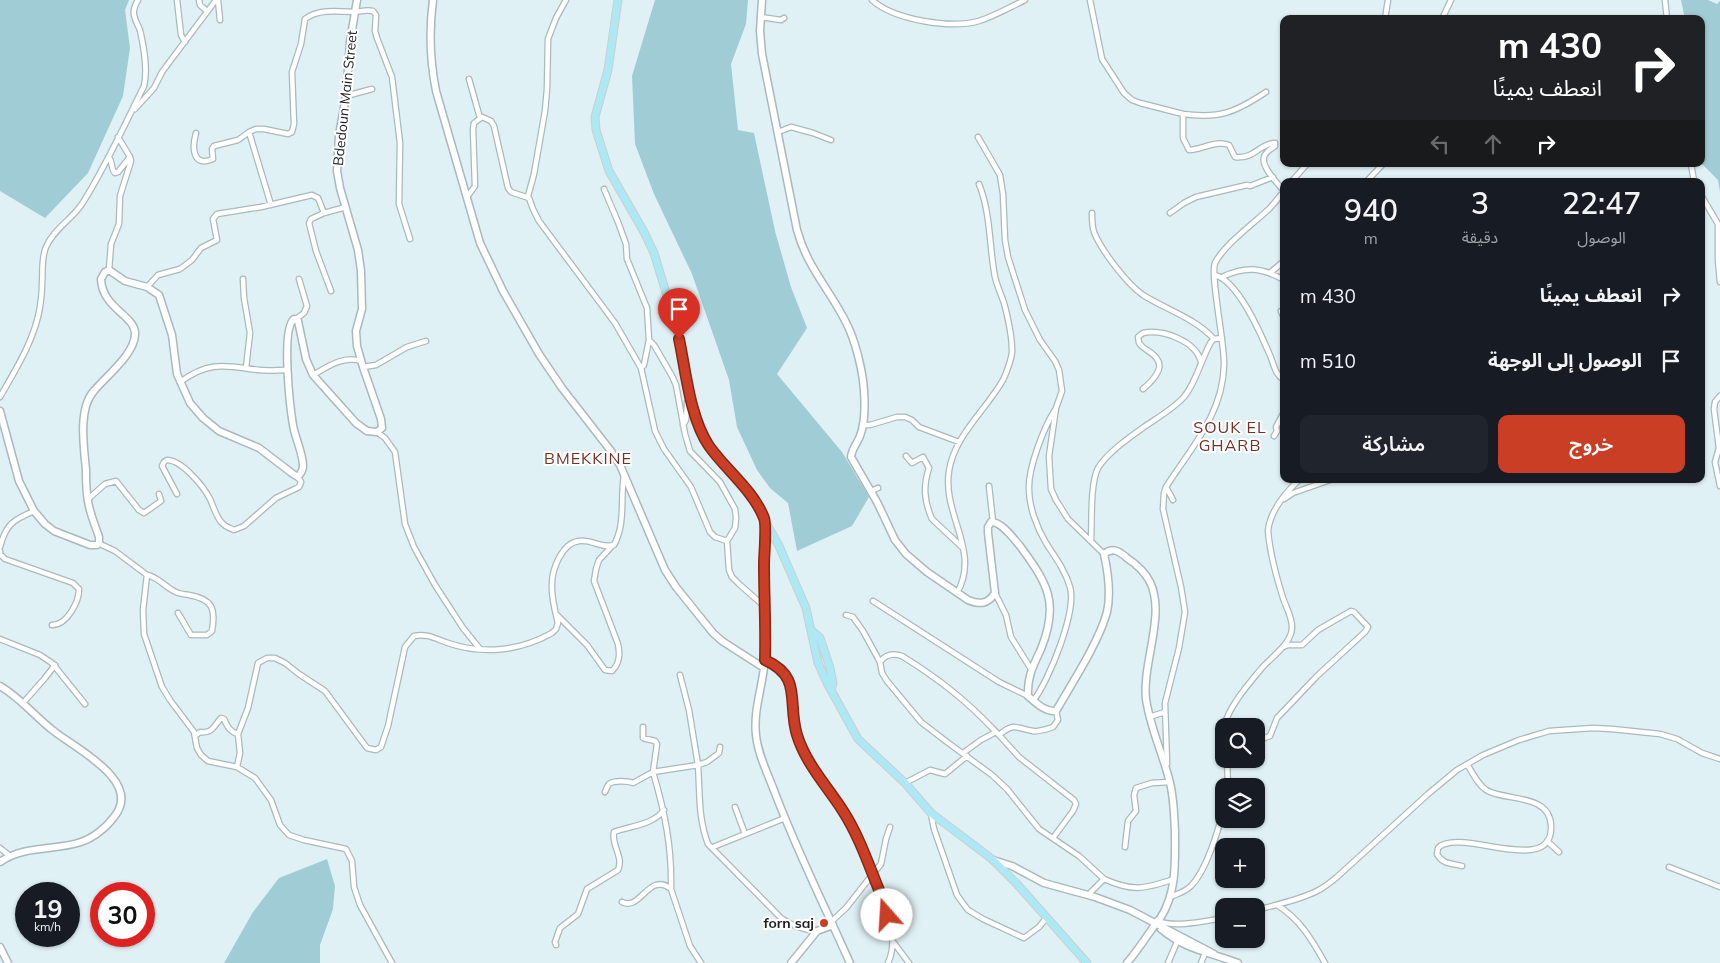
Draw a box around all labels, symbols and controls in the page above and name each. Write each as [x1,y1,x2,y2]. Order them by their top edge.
text: 430 m [1498,23,1602,67]
street label: Bdedoun Main Street [329,29,361,167]
icon: right [1620,35,1685,100]
text: انعطف يمينًا [1492,74,1602,102]
icon: left [1426,130,1454,158]
icon: ahead [1479,130,1507,158]
icon: right [1532,130,1560,158]
text: 3 [1471,184,1489,222]
text: 22:47 [1562,184,1641,222]
text: 940 [1344,191,1398,229]
text: دقيقة [1462,227,1498,247]
text: الوصول [1577,227,1626,247]
text: m [1364,228,1378,248]
icon: right [1657,282,1685,310]
text: انعطف يمينًا [1540,283,1642,307]
text: 430 m [1300,284,1356,308]
pin [658,288,700,339]
icon: arrive [665,295,693,323]
icon: arrive [1657,347,1685,375]
text: الوصول إلى الوجهة [1488,348,1642,372]
text: 510 m [1300,349,1356,373]
button: مشاركة [1300,415,1488,473]
button: خروج [1498,415,1685,473]
district label: SOUK EL GHARB [1193,417,1267,455]
district label: BMEKKINE [544,448,632,468]
map controls [1215,718,1265,948]
button: search [1215,718,1265,768]
button: layers [1215,778,1265,828]
button: + [1215,838,1265,888]
speed limit sign: 30 [90,882,155,947]
position arrow [860,888,912,940]
text: 19 [32,893,63,924]
button: − [1215,898,1265,948]
place label: forn saj [764,914,814,932]
marker: forn saj [818,917,830,929]
text: km/h [34,919,61,934]

